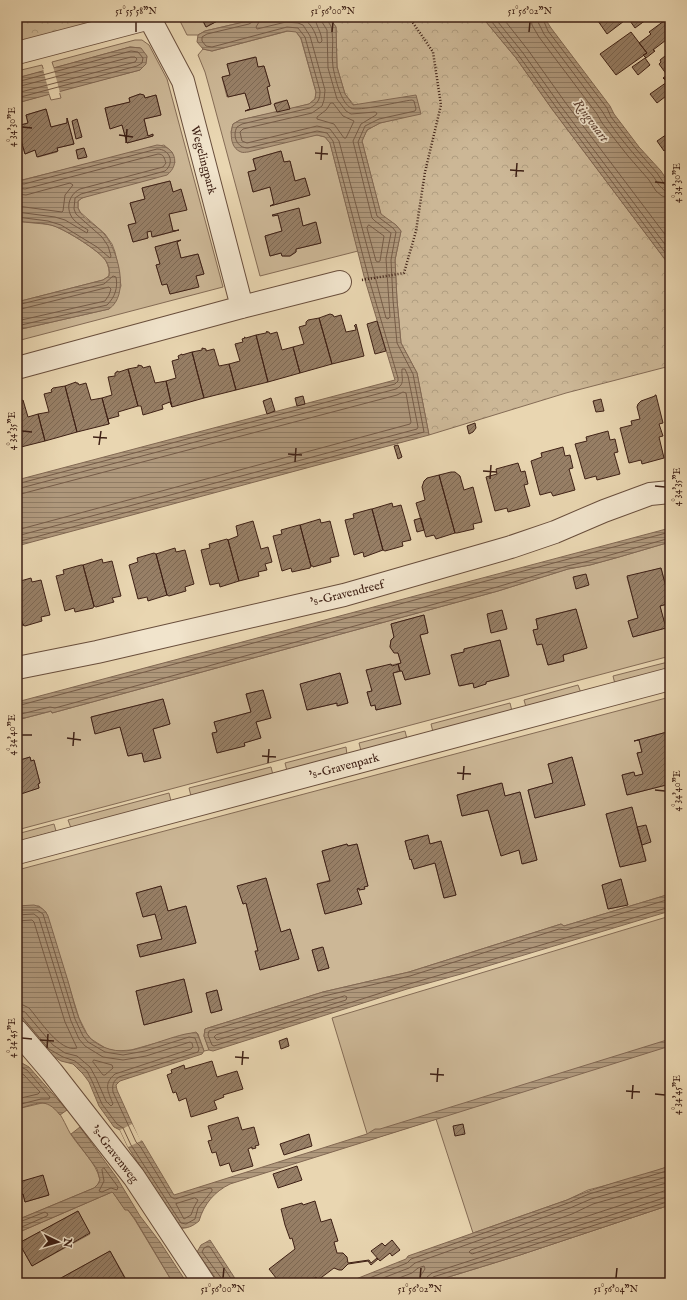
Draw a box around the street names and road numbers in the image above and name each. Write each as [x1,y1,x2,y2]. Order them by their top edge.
street label: Wegelingpark [186,124,220,197]
street label: 's-Gravendreef [309,576,388,610]
street label: 's-Gravenpark [308,750,381,784]
street label: 's-Gravenweg [87,1123,142,1186]

